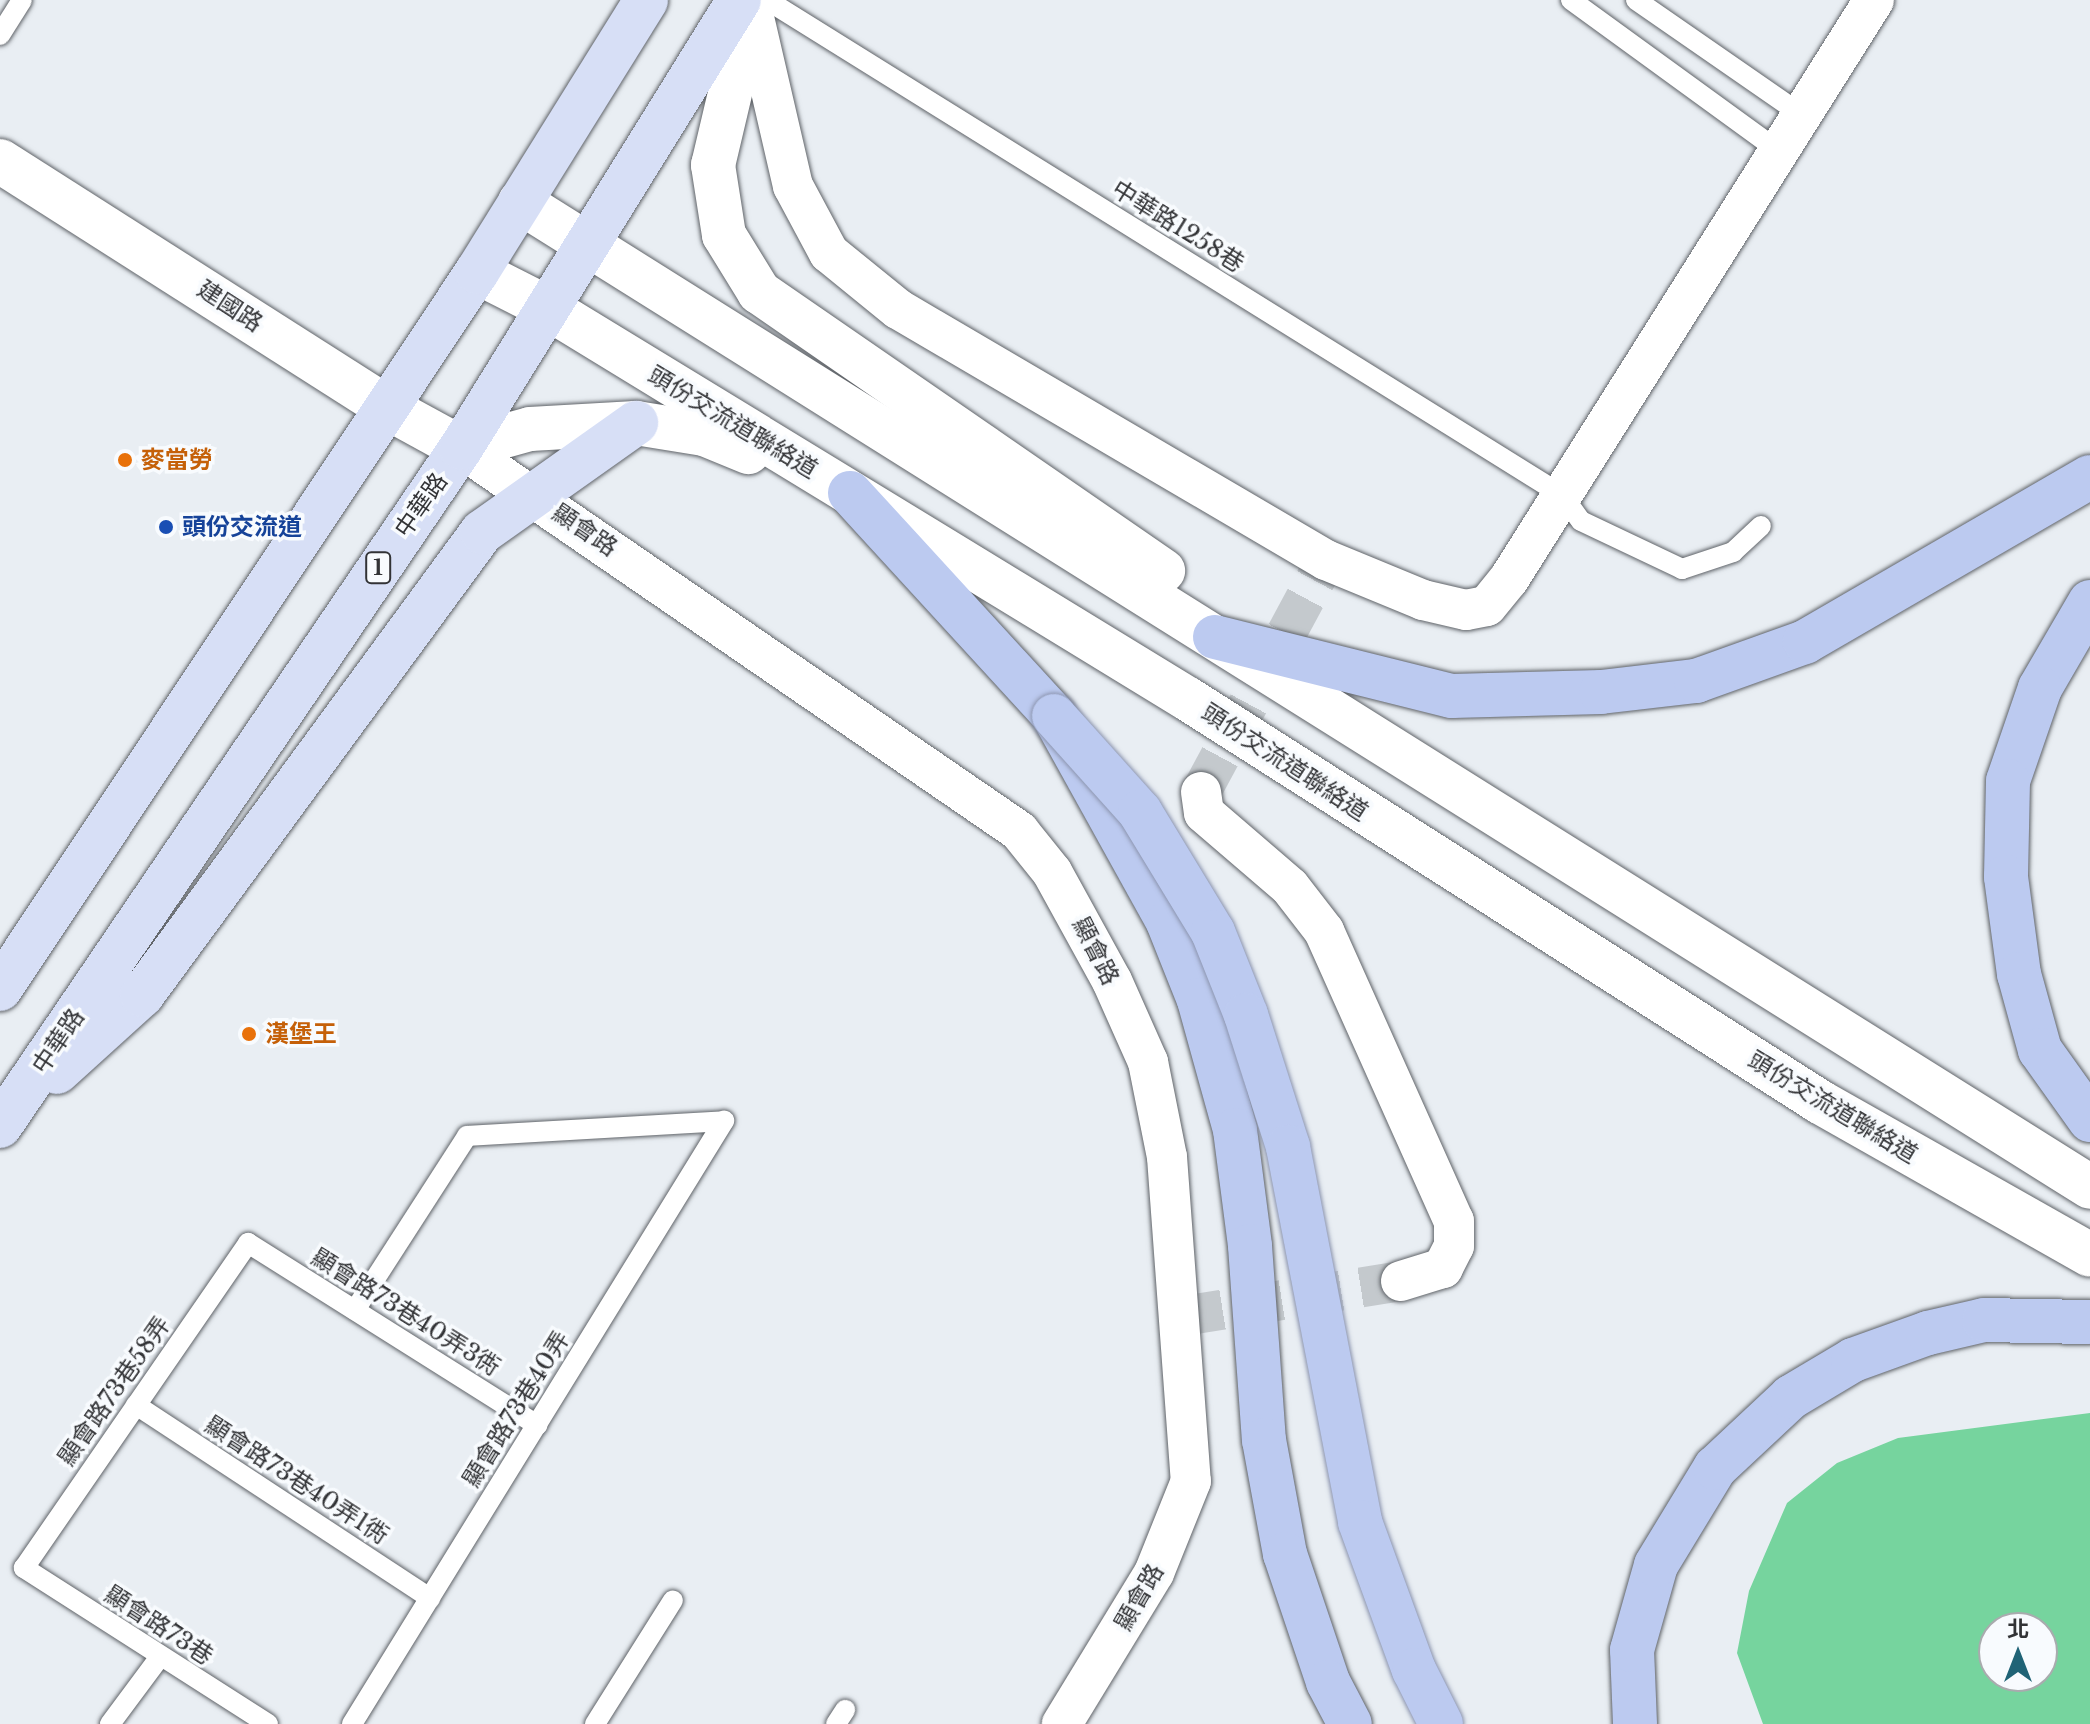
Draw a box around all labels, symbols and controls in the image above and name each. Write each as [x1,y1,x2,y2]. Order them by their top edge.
street label: 中華路1258巷 [1107,174,1249,278]
street label: 建國路 [192,274,268,338]
street label: 頭份交流道聯絡道 [643,360,823,484]
place label: 麥當勞 [141,446,213,474]
marker: 麥當勞 [116,451,134,469]
street label: 中華路 [389,467,453,543]
street label: 顯會路 [547,498,623,562]
place label: 頭份交流道 [182,513,302,541]
marker: 頭份交流道 [157,518,175,536]
road number: 1 [364,550,392,586]
street label: 頭份交流道聯絡道 [1197,698,1373,826]
street label: 顯會路 [1067,912,1125,990]
street label: 中華路 [26,1003,90,1079]
place label: 漢堡王 [265,1020,337,1048]
marker: 漢堡王 [240,1025,258,1043]
street label: 頭份交流道聯絡道 [1743,1045,1923,1169]
street label: 顯會路73巷40弄3衖 [306,1242,506,1382]
street label: 顯會路73巷58弄 [52,1311,176,1471]
street label: 顯會路73巷40弄 [457,1326,575,1492]
street label: 顯會路73巷40弄1衖 [200,1410,394,1550]
street label: 顯會路 [1109,1559,1169,1635]
street label: 顯會路73巷 [100,1579,218,1671]
north arrow [1978,1612,2058,1692]
text: 北 [2007,1616,2029,1643]

